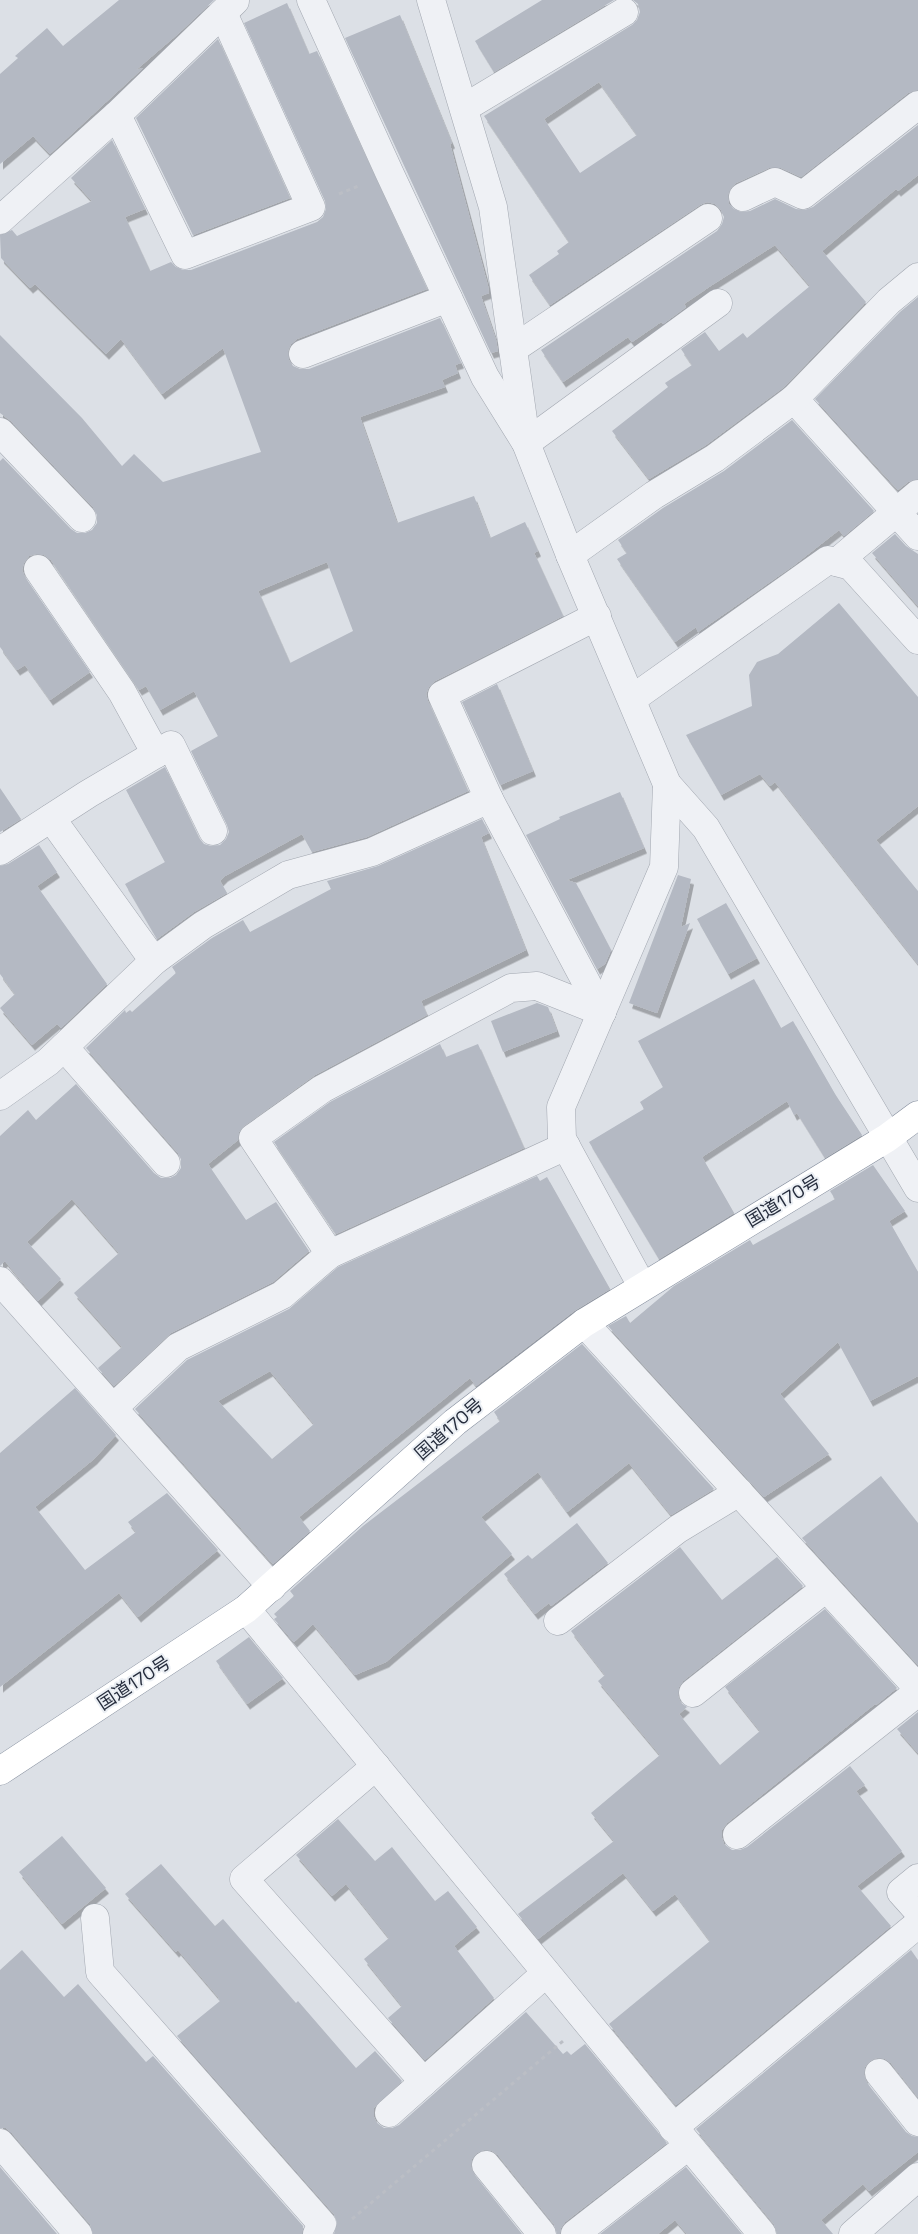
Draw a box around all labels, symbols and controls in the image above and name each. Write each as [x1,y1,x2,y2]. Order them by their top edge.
street label: 国道170号 [741,1169,824,1232]
street label: 国道170号 [410,1393,488,1465]
street label: 国道170号 [93,1650,175,1715]

